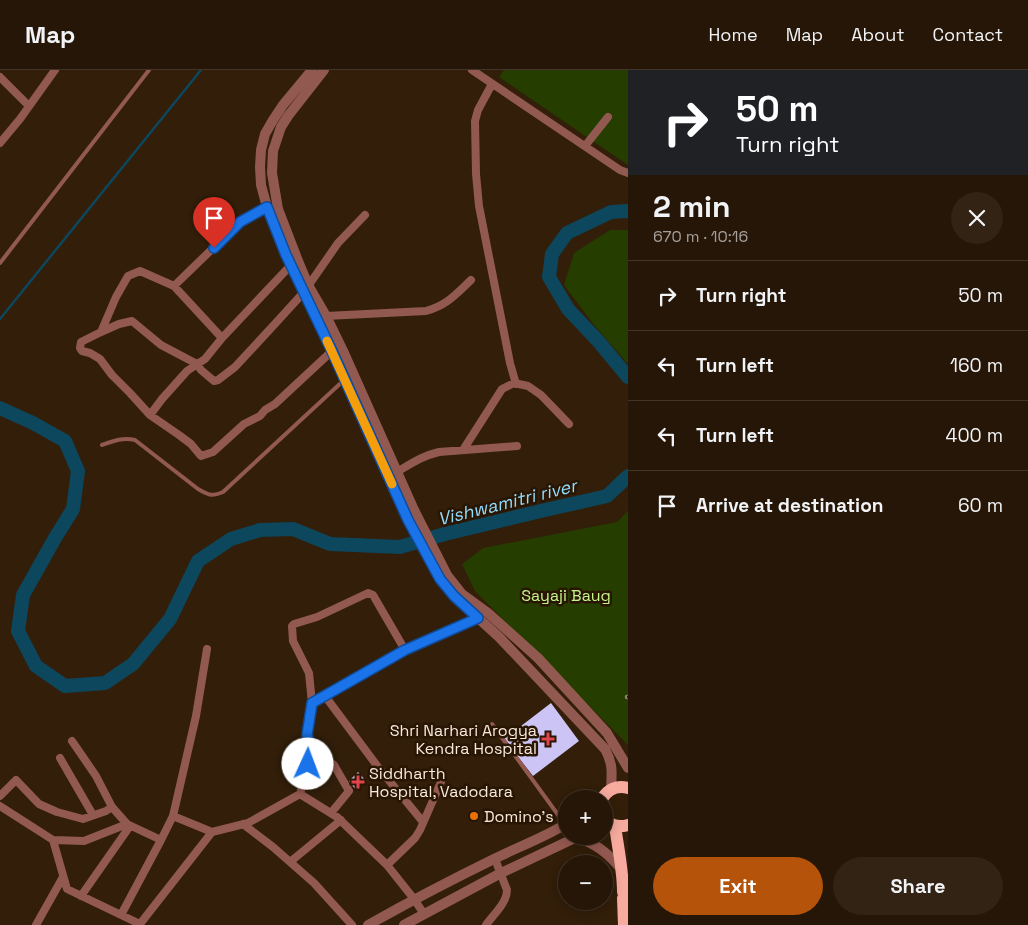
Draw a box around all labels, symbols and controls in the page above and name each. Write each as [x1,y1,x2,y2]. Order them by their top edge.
text: Map [25,19,75,50]
text: Home [709,23,758,46]
text: Map [786,23,823,46]
text: About [851,23,905,46]
text: Contact [933,23,1003,46]
text: 50 m [736,87,818,131]
icon: right [653,90,718,155]
text: Turn right [736,130,839,158]
text: 2 min [653,187,731,226]
button: close [951,192,1003,244]
pin [193,197,235,248]
icon: arrive [200,204,228,232]
text: 670 m · 10:16 [653,226,748,247]
icon: right [653,282,681,310]
text: Turn right [696,283,786,308]
text: 50 m [958,283,1003,308]
icon: left [653,352,681,380]
text: Turn left [696,353,774,378]
text: 160 m [950,353,1003,378]
icon: left [653,422,681,450]
text: Turn left [696,423,774,448]
text: 400 m [946,423,1003,448]
water label: Vishwamitri river [435,473,581,530]
icon: arrive [653,492,681,520]
text: Arrive at destination [696,493,884,518]
text: 60 m [958,493,1003,518]
park label: Sayaji Baug [521,585,611,606]
place label: Shri Narhari Arogya Kendra Hospital [390,720,537,759]
marker: Shri Narhari Arogya Kendra Hospital [541,732,555,746]
position arrow [281,737,333,789]
place label: Siddharth Hospital, Vadodara [369,763,513,802]
marker: Siddharth Hospital, Vadodara [351,775,365,789]
map controls [558,790,613,910]
button: + [558,790,613,845]
place label: Domino's [484,806,554,827]
marker: Domino's [468,810,480,822]
button: − [558,855,613,910]
button: Exit [653,857,823,915]
button: Share [833,857,1003,915]

